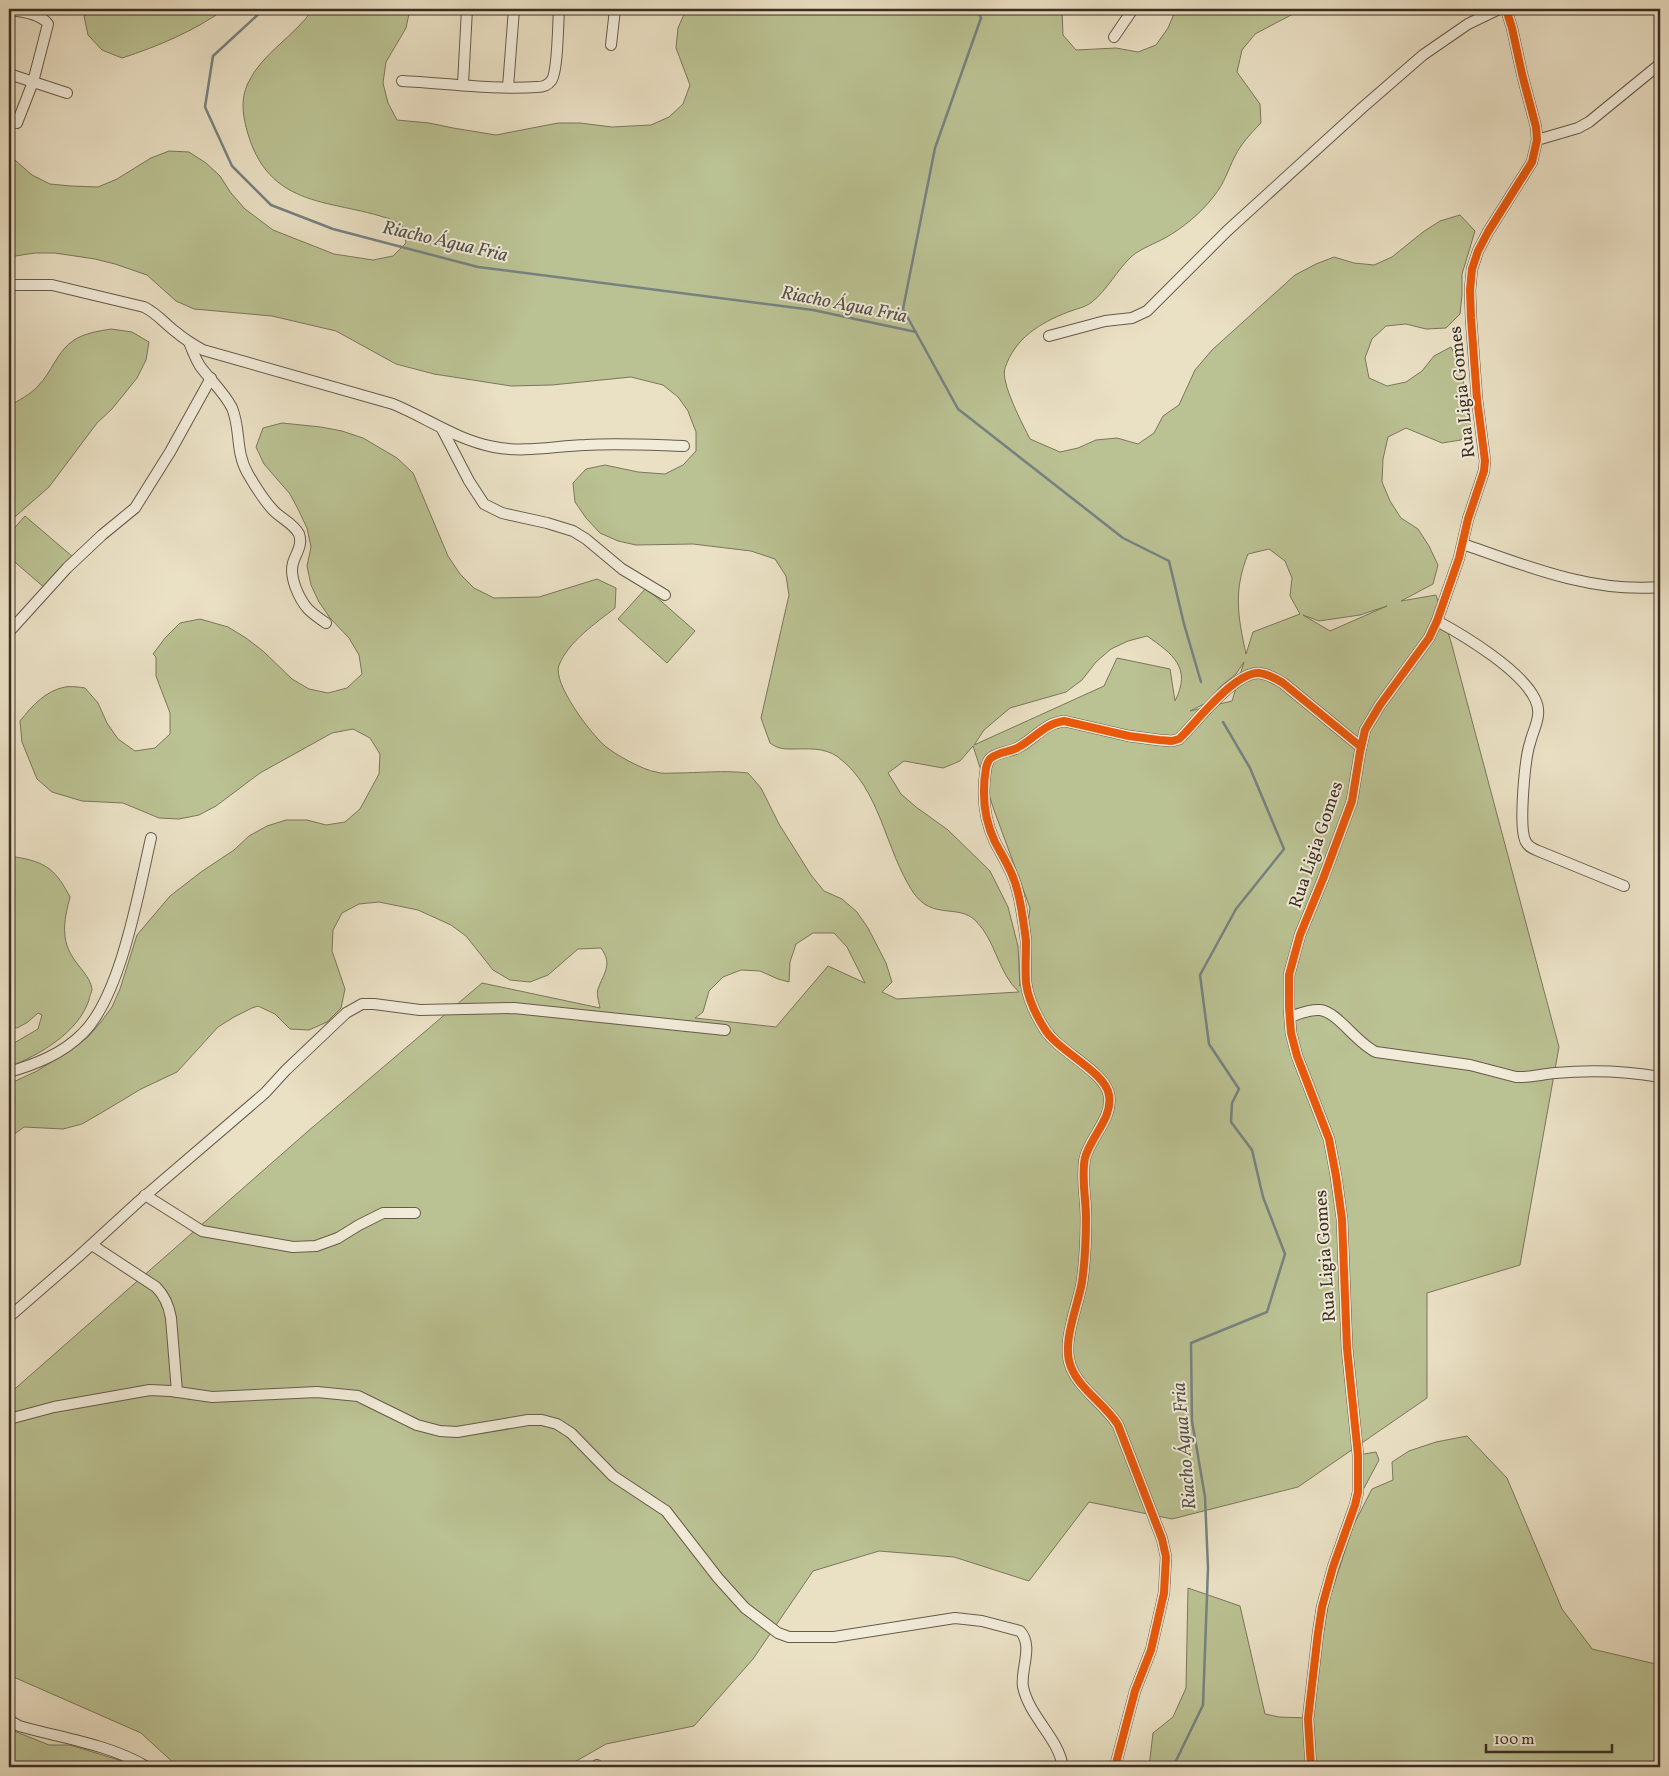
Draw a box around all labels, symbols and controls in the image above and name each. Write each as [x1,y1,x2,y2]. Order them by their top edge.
water label: Riacho Água Fria [380,215,510,269]
water label: Riacho Água Fria [779,280,909,330]
street label: Rua Ligia Gomes [1444,325,1482,459]
street label: Rua Ligia Gomes [1284,778,1350,912]
street label: Rua Ligia Gomes [1309,1189,1343,1323]
water label: Riacho Água Fria [1166,1381,1204,1511]
scale bar [1486,1721,1613,1753]
text: 100 m [1494,1730,1534,1751]

